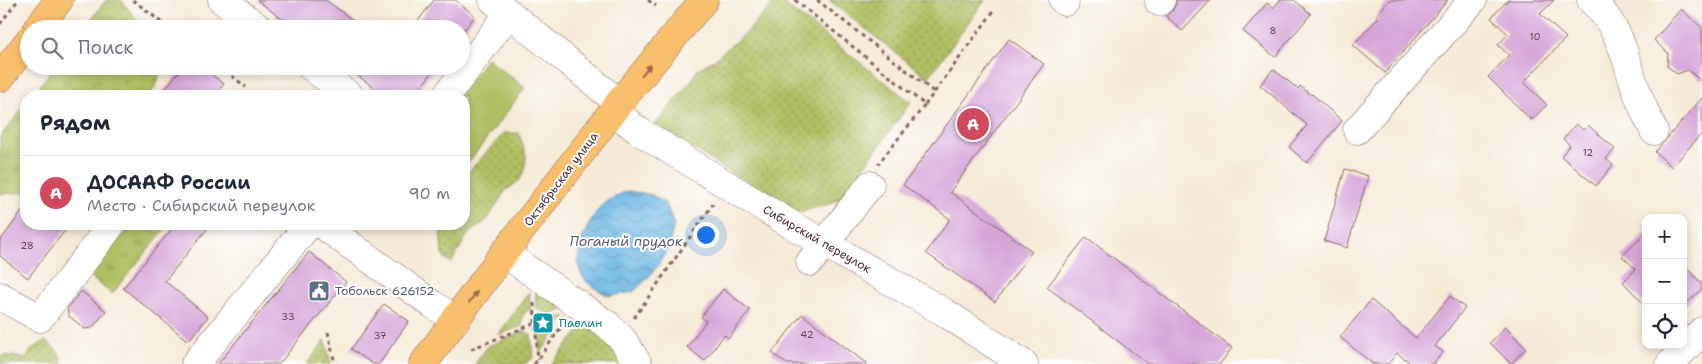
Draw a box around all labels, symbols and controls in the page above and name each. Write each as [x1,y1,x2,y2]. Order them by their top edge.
search box [20,20,470,75]
house number: 8 [1270,24,1277,37]
house number: 10 [1530,30,1540,43]
icon: search [38,34,66,62]
text: Поиск [78,35,133,60]
one-way arrow [640,64,651,77]
pin: A [957,105,989,143]
text: Рядом [40,109,110,137]
street label: Октябрьская улица [520,128,602,229]
house number: 12 [1583,146,1593,159]
text: ДОСААФ России [87,170,250,195]
text: A [50,183,62,204]
text: 90 m [409,183,450,204]
text: Место · Сибирский переулок [87,195,315,216]
street label: Сибирский переулок [760,201,875,277]
map controls [1642,214,1687,349]
button: + [1642,214,1687,259]
your location [693,222,719,248]
water label: Поганый прудок [570,232,683,250]
house number: 28 [20,239,34,252]
button: − [1642,259,1687,304]
public building icon: Тобольск 626152 [307,279,331,303]
place label: Тобольск 626152 [335,283,435,299]
one-way arrow [468,290,478,304]
button: locate [1642,304,1687,349]
house number: 33 [281,310,295,323]
place icon: Павлин [531,311,555,335]
place label: Павлин [559,315,602,331]
house number: 42 [800,328,814,341]
house number: 37 [373,329,387,342]

